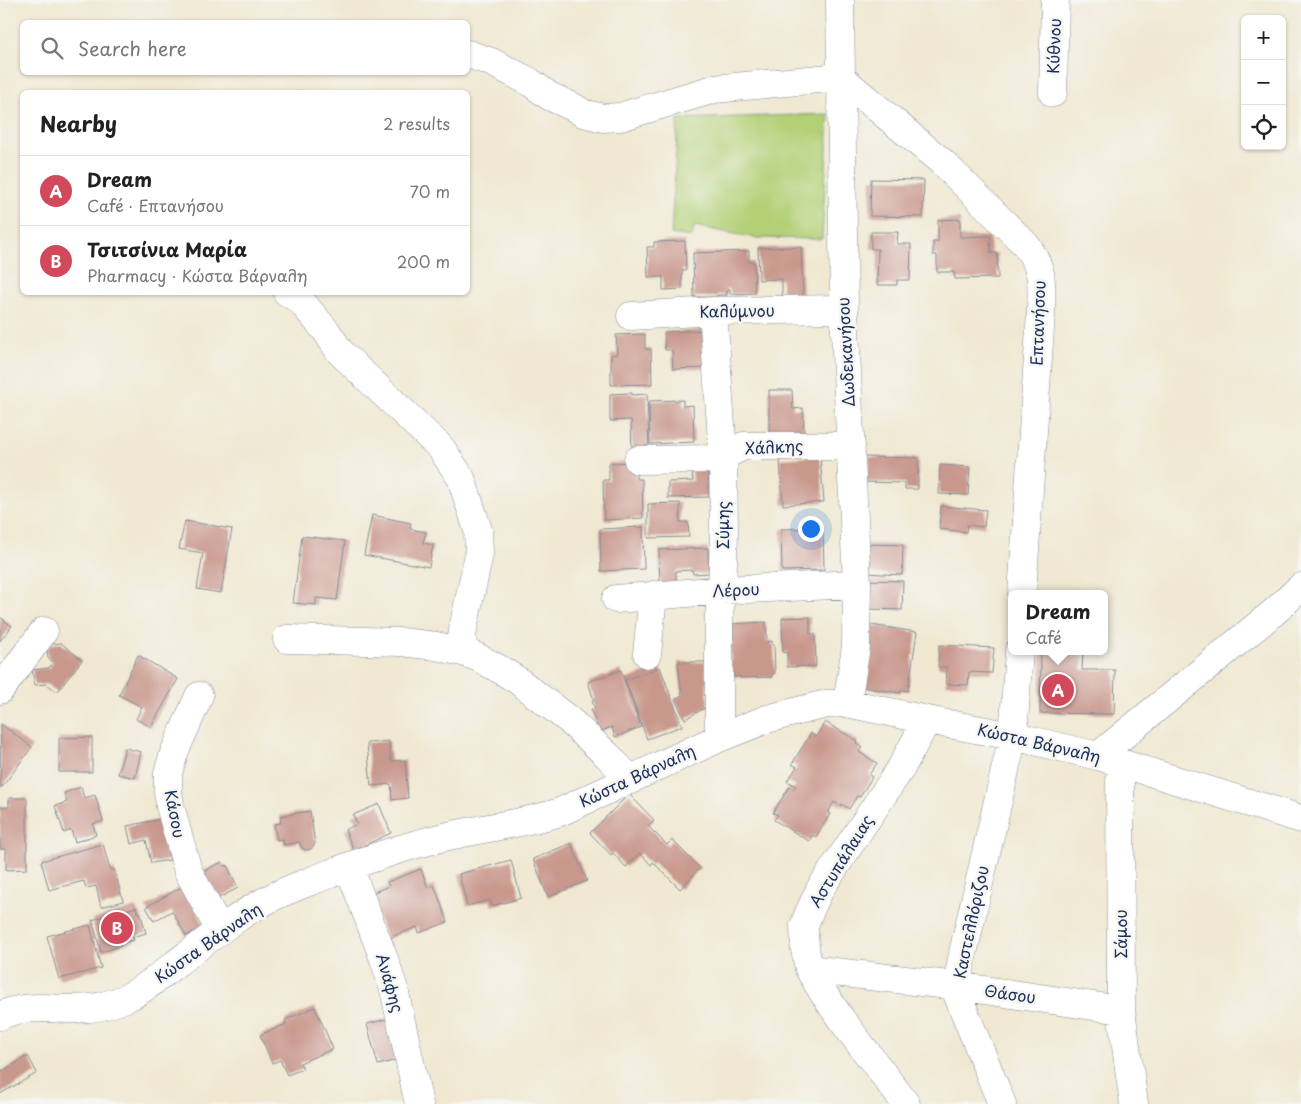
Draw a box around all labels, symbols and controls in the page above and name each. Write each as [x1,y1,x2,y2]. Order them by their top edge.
map controls [1241,15,1286,150]
button: + [1241,15,1286,60]
street label: Κύθνου [1040,18,1066,74]
search box [20,20,470,75]
icon: search [38,34,66,62]
text: Search here [78,34,187,62]
button: − [1241,60,1286,105]
button: locate [1241,105,1286,150]
text: Nearby [40,107,117,139]
text: 2 results [383,111,450,135]
text: Dream [87,165,152,193]
text: A [50,179,62,203]
text: 70 m [410,179,450,203]
text: Café · Επτανήσου [87,193,224,217]
text: Τσιτσίνια Μαρία [87,235,247,263]
text: B [51,249,61,273]
text: 200 m [397,249,450,273]
text: Pharmacy · Κώστα Βάρναλη [87,263,308,287]
street label: Επτανήσου [1024,280,1050,366]
street label: Καλύμνου [699,297,775,323]
street label: Δωδεκανήσου [830,297,860,407]
street label: Χάλκης [744,432,804,460]
street label: Σύμης [710,501,734,549]
your location [798,516,824,542]
street label: Λέρου [712,576,760,602]
popup [1008,590,1108,655]
text: Dream [1026,597,1090,625]
text: Café [1026,625,1062,649]
pin: A [1042,671,1074,709]
street label: Κώστα Βάρναλη [975,716,1103,768]
street label: Κώστα Βάρναλη [574,738,699,813]
street label: Κάσου [160,788,192,840]
street label: Αστυπάλαιας [802,809,878,912]
street label: Καστελλόριζου [946,863,994,981]
street label: Κώστα Βάρναλη [149,896,266,988]
pin: B [101,909,133,947]
street label: Σάμου [1108,909,1132,959]
street label: Ανάφης [371,950,411,1015]
street label: Θάσου [983,978,1037,1008]

